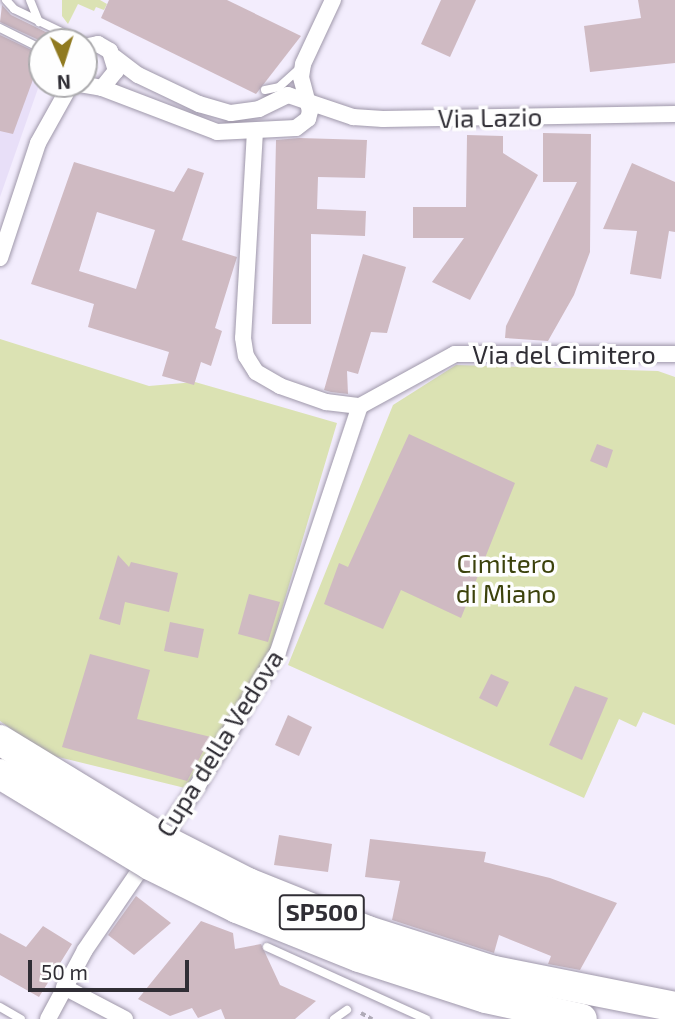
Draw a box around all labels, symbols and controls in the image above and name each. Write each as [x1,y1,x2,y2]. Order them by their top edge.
north arrow [28,28,98,98]
text: N [57,71,71,94]
street label: Via Lazio [438,100,542,134]
street label: Via del Cimitero [472,338,656,370]
park label: Cimitero di Miano [456,547,556,608]
street label: Cupa della Vedova [149,643,289,843]
road number: SP500 [278,891,366,932]
scale bar [32,946,192,990]
text: 50 m [41,959,88,984]

